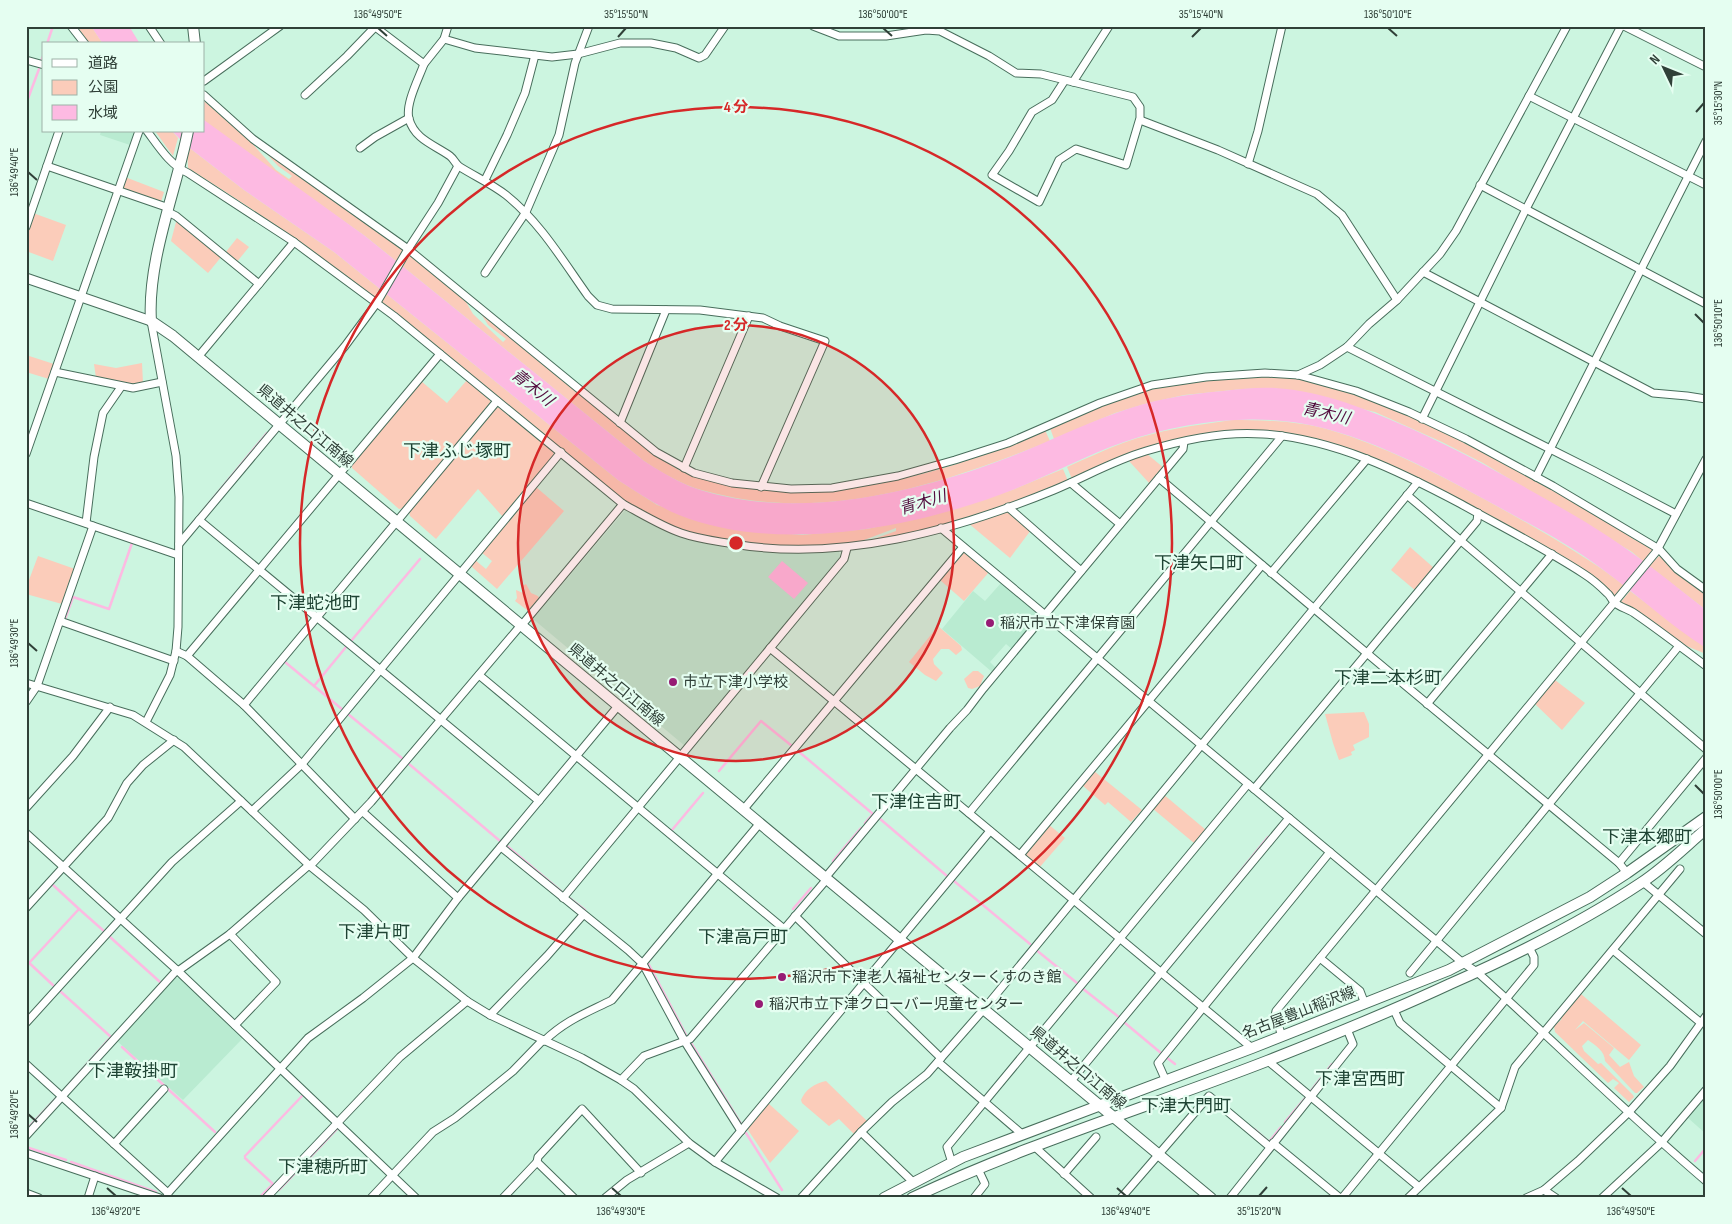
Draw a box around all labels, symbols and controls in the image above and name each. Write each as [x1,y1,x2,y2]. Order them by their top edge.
text: 136°49'50"E [354,7,402,22]
text: 35°15'50"N [604,7,648,22]
text: 136°50'00"E [858,7,908,22]
text: 35°15'40"N [1179,7,1223,22]
text: 136°50'10"E [1364,7,1412,22]
legend [42,42,205,132]
north arrow [1640,42,1690,92]
text: N [1646,51,1664,68]
text: 道路 [88,54,118,73]
text: 公園 [88,78,118,97]
text: 35°15'30"N [1711,81,1726,125]
text: 4 分 [724,98,748,117]
text: 水域 [88,104,118,123]
text: 136°49'40"E [7,148,22,196]
text: 136°50'10"E [1711,299,1726,347]
text: 2 分 [724,316,748,335]
water label: 青木川 [507,366,558,412]
street label: 県道井之口江南線 [253,380,357,472]
water label: 青木川 [1300,399,1353,429]
district label: 下津ふじ塚町 [403,441,511,462]
water label: 青木川 [897,486,951,519]
centre of rings [727,534,745,552]
district label: 下津矢口町 [1154,553,1244,574]
district label: 下津蛇池町 [270,593,360,614]
place label: 稲沢市立下津保育園 [1000,614,1135,633]
marker: 稲沢市立下津保育園 [984,617,996,629]
text: 136°49'30"E [7,619,22,667]
street label: 県道井之口江南線 [564,639,668,731]
district label: 下津二本杉町 [1334,668,1442,689]
place label: 市立下津小学校 [683,673,788,692]
marker: 市立下津小学校 [667,676,679,688]
text: 136°50'00"E [1711,769,1726,819]
district label: 下津住吉町 [871,792,961,813]
district label: 下津本郷町 [1602,827,1692,848]
district label: 下津片町 [338,922,410,943]
district label: 下津高戸町 [698,927,788,948]
place label: 稲沢市下津老人福祉センターくすのき館 [792,968,1062,987]
marker: 稲沢市下津老人福祉センターくすのき館 [776,971,788,983]
street label: 名古屋豊山稲沢線 [1240,983,1358,1043]
place label: 稲沢市立下津クローバー児童センター [769,995,1024,1014]
marker: 稲沢市立下津クローバー児童センター [753,998,765,1010]
street label: 県道井之口江南線 [1026,1022,1130,1114]
district label: 下津鞍掛町 [88,1061,178,1082]
district label: 下津宮西町 [1315,1069,1405,1090]
text: 136°49'20"E [7,1090,22,1138]
district label: 下津大門町 [1141,1096,1231,1117]
district label: 下津穂所町 [278,1157,368,1178]
text: 136°49'20"E [92,1204,140,1219]
text: 136°49'30"E [597,1204,645,1219]
text: 136°49'40"E [1102,1204,1150,1219]
text: 35°15'20"N [1237,1204,1281,1219]
text: 136°49'50"E [1607,1204,1655,1219]

